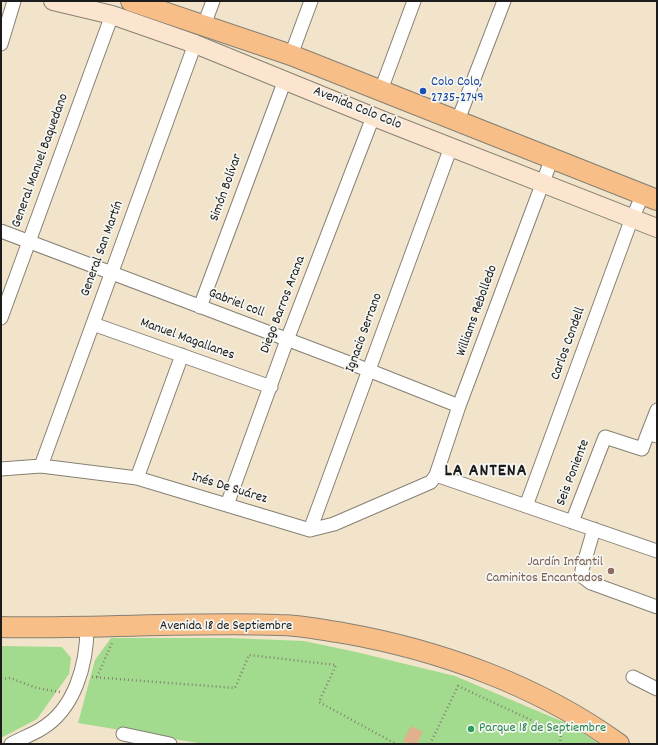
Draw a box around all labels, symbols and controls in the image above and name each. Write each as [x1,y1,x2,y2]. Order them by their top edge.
place label: Colo Colo, 2735-2749 [431,75,484,108]
street label: Avenida Colo Colo [310,84,404,134]
marker: Colo Colo, 2735-2749 [418,86,428,96]
street label: General Manuel Baquedano [9,92,73,230]
street label: Simón Bolívar [207,152,247,224]
street label: General San Martín [78,199,128,299]
street label: Diego Barros Arana [258,254,310,356]
street label: Williams Rebolledo [454,263,502,359]
street label: Gabriel coll [206,286,266,322]
street label: Ignacio Serrano [343,291,387,375]
street label: Carlos Condell [548,305,590,383]
street label: Manuel Magallanes [138,315,236,365]
street label: Seis Poniente [554,438,594,508]
district label: LA ANTENA [444,462,528,484]
street label: Inés De Suárez [189,470,269,508]
place label: Jardín Infantil Caminitos Encantados [486,555,603,588]
marker: Jardín Infantil Caminitos Encantados [606,566,616,576]
street label: Avenida 18 de Septiembre [160,619,292,635]
place label: Parque 18 de Septiembre [479,721,606,737]
marker: Parque 18 de Septiembre [466,724,476,734]

